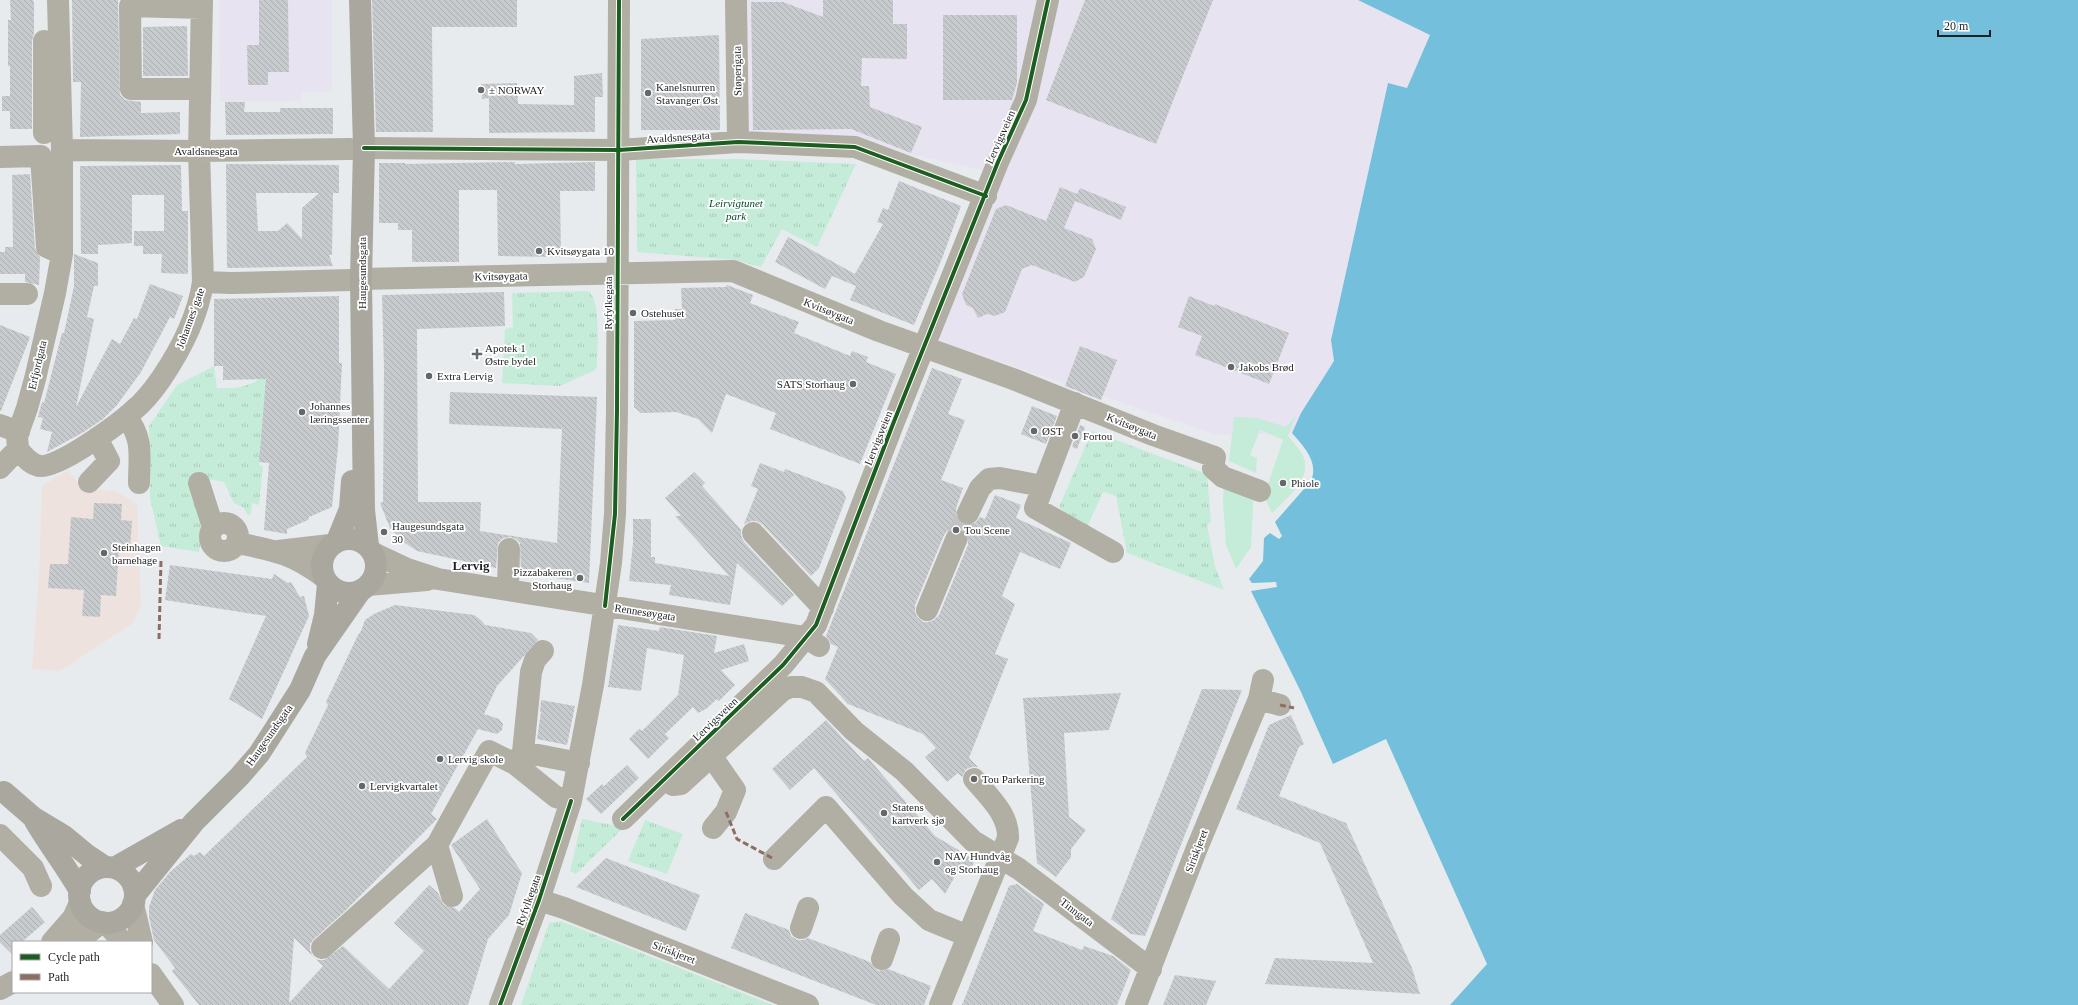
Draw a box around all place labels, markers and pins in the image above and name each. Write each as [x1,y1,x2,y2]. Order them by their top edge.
place label: Kanelsnurren Stavanger Øst [656,81,718,106]
place label: ± NORWAY [489,84,545,96]
marker: ± NORWAY [476,85,486,95]
marker: Kanelsnurren Stavanger Øst [643,88,653,98]
place label: Kvitsøygata 10 [547,245,614,257]
marker: Kvitsøygata 10 [534,246,544,256]
place label: Ostehuset [641,307,684,319]
marker: Ostehuset [628,308,638,318]
place label: Apotek 1 Østre bydel [485,342,536,367]
marker: Apotek 1 Østre bydel [472,349,482,359]
place label: Jakobs Brød [1239,361,1294,373]
marker: Jakobs Brød [1226,362,1236,372]
place label: Extra Lervig [437,370,493,382]
marker: Extra Lervig [424,371,434,381]
place label: SATS Storhaug [777,378,845,390]
marker: SATS Storhaug [848,379,858,389]
place label: Johannes læringssenter [310,400,369,425]
marker: Johannes læringssenter [297,407,307,417]
place label: ØST [1042,425,1063,437]
marker: ØST [1029,426,1039,436]
place label: Fortou [1083,430,1113,442]
marker: Fortou [1070,431,1080,441]
place label: Phiole [1291,477,1319,489]
marker: Phiole [1278,478,1288,488]
place label: Haugesundsgata 30 [392,520,464,545]
place label: Tou Scene [964,524,1010,536]
marker: Tou Scene [951,525,961,535]
marker: Haugesundsgata 30 [379,527,389,537]
place label: Steinhagen barnehage [112,541,161,566]
marker: Steinhagen barnehage [99,548,109,558]
place label: Pizzabakeren Storhaug [513,566,572,591]
marker: Pizzabakeren Storhaug [575,573,585,583]
place label: Lervig skole [448,753,503,765]
marker: Lervig skole [435,754,445,764]
place label: Tou Parkering [982,773,1045,785]
marker: Tou Parkering [969,774,979,784]
place label: Lervigkvartalet [370,780,438,792]
marker: Lervigkvartalet [357,781,367,791]
place label: Statens kartverk sjø [892,801,945,826]
marker: Statens kartverk sjø [879,808,889,818]
place label: NAV Hundvåg og Storhaug [945,850,1011,875]
marker: NAV Hundvåg og Storhaug [932,857,942,867]

